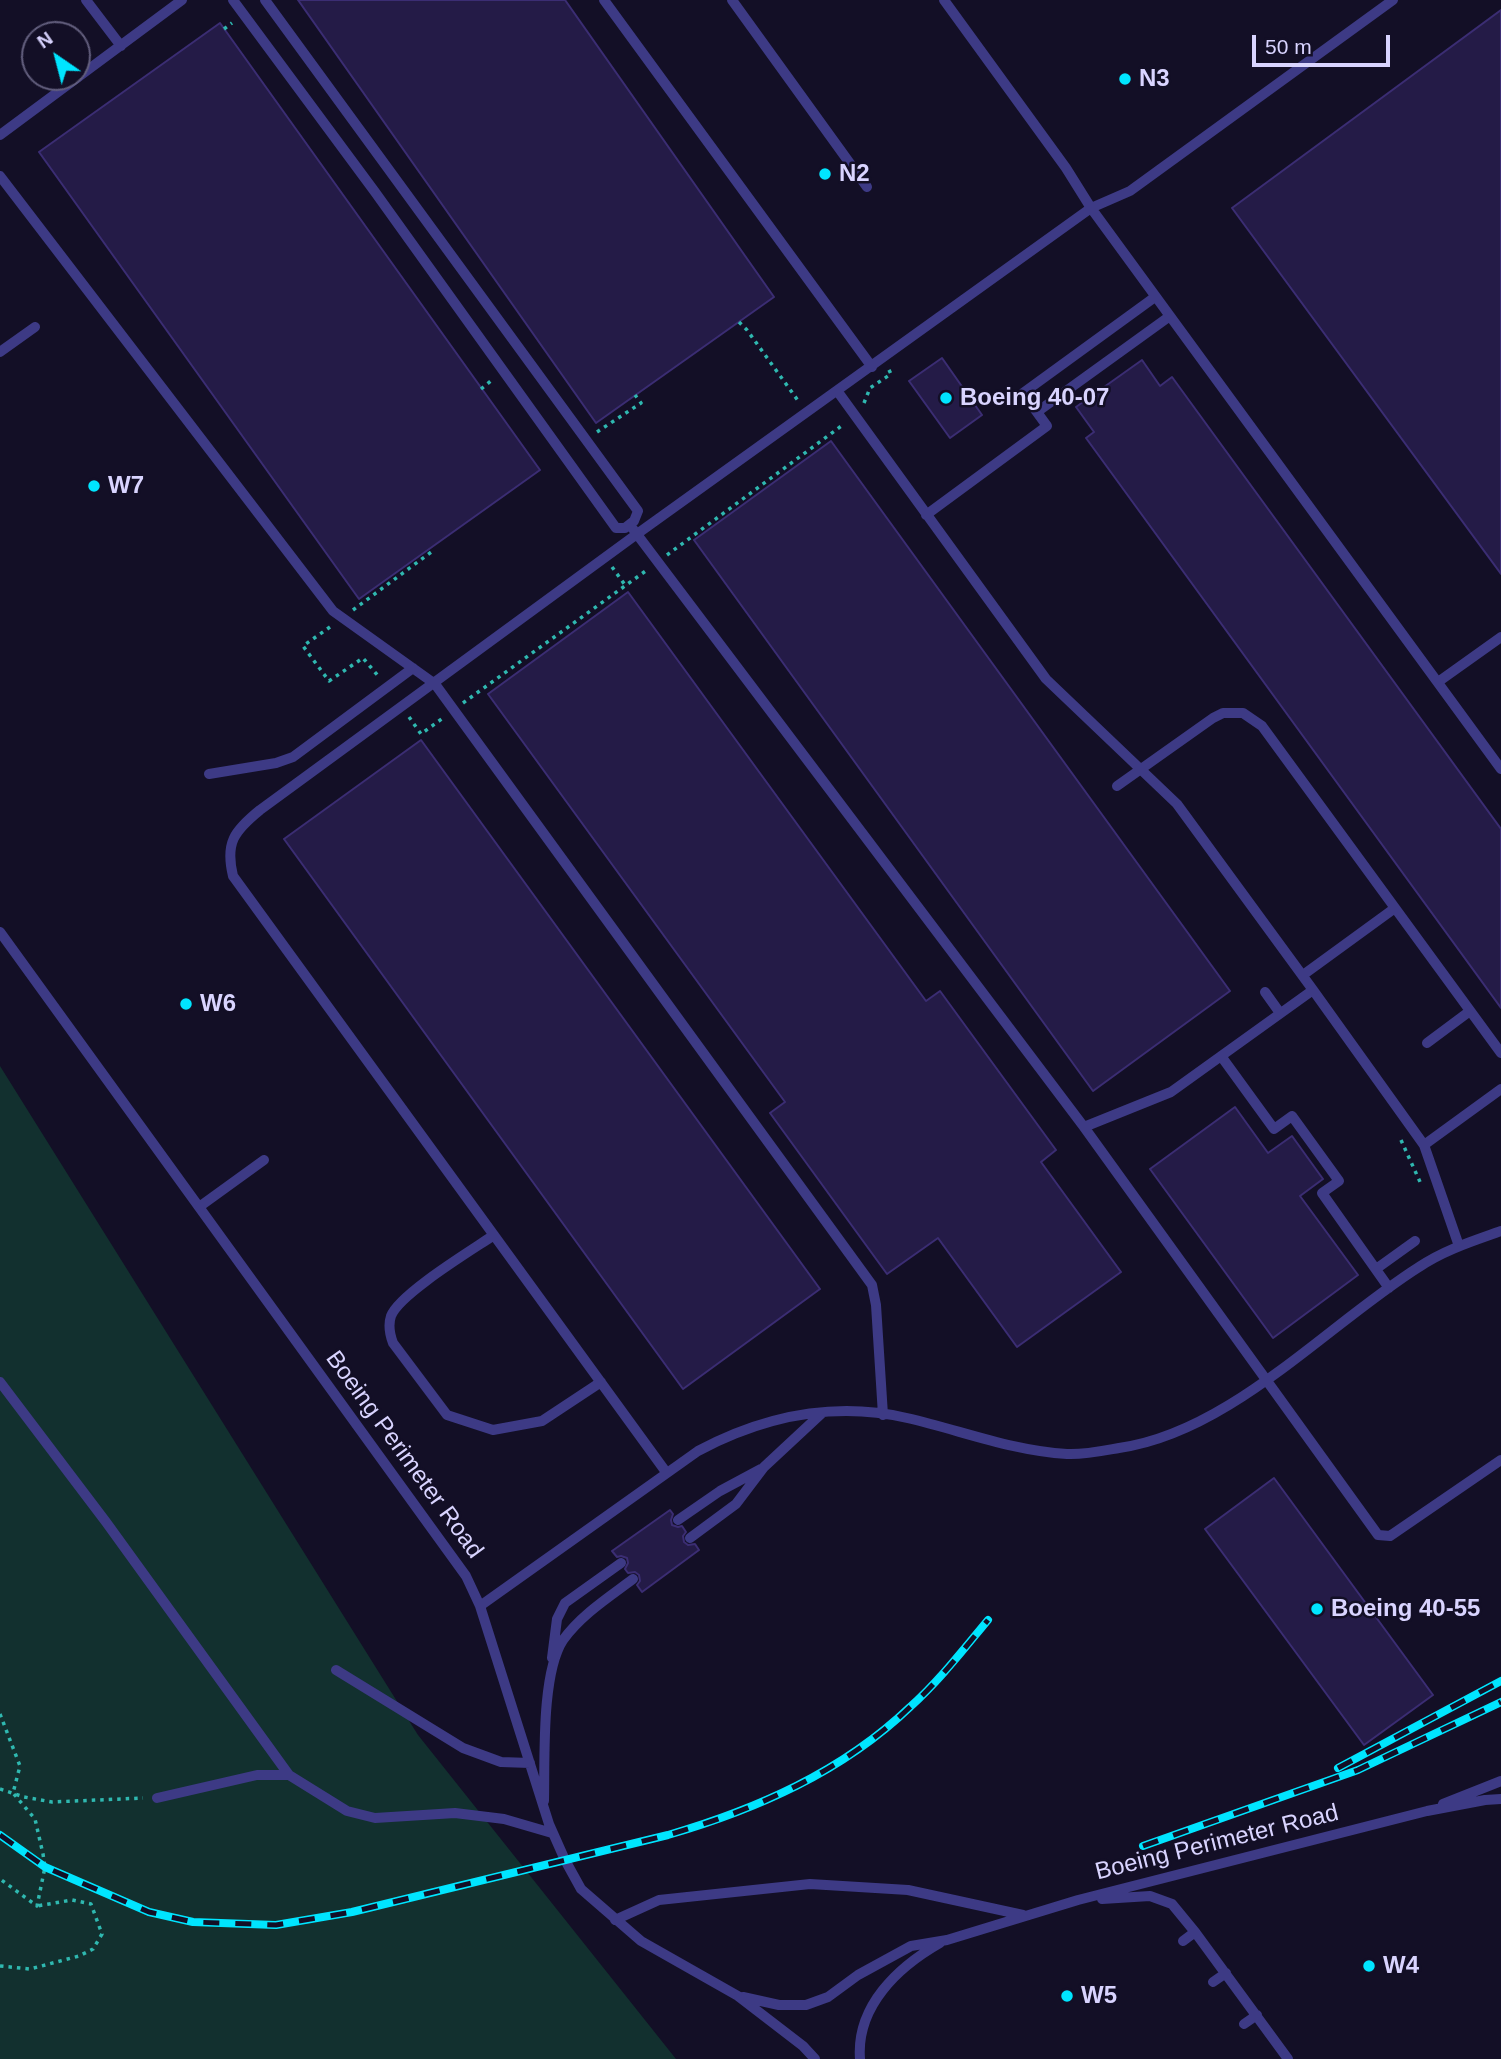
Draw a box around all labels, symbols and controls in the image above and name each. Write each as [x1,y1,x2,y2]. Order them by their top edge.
north arrow [21,21,91,91]
scale bar [1256,21,1394,65]
text: N [33,27,56,53]
text: 50 m [1265,35,1312,58]
place label: N3 [1139,65,1170,93]
marker: N3 [1117,71,1133,87]
place label: N2 [839,160,870,188]
marker: N2 [817,166,833,182]
place label: Boeing 40-07 [960,384,1109,412]
marker: Boeing 40-07 [938,390,954,406]
place label: W7 [108,472,144,500]
marker: W7 [86,478,102,494]
place label: W6 [200,990,236,1018]
marker: W6 [178,996,194,1012]
street label: Boeing Perimeter Road [319,1346,489,1564]
place label: Boeing 40-55 [1331,1595,1480,1623]
marker: Boeing 40-55 [1309,1601,1325,1617]
street label: Boeing Perimeter Road [1092,1799,1342,1887]
place label: W4 [1383,1952,1419,1980]
marker: W4 [1361,1958,1377,1974]
place label: W5 [1081,1982,1117,2010]
marker: W5 [1059,1988,1075,2004]

